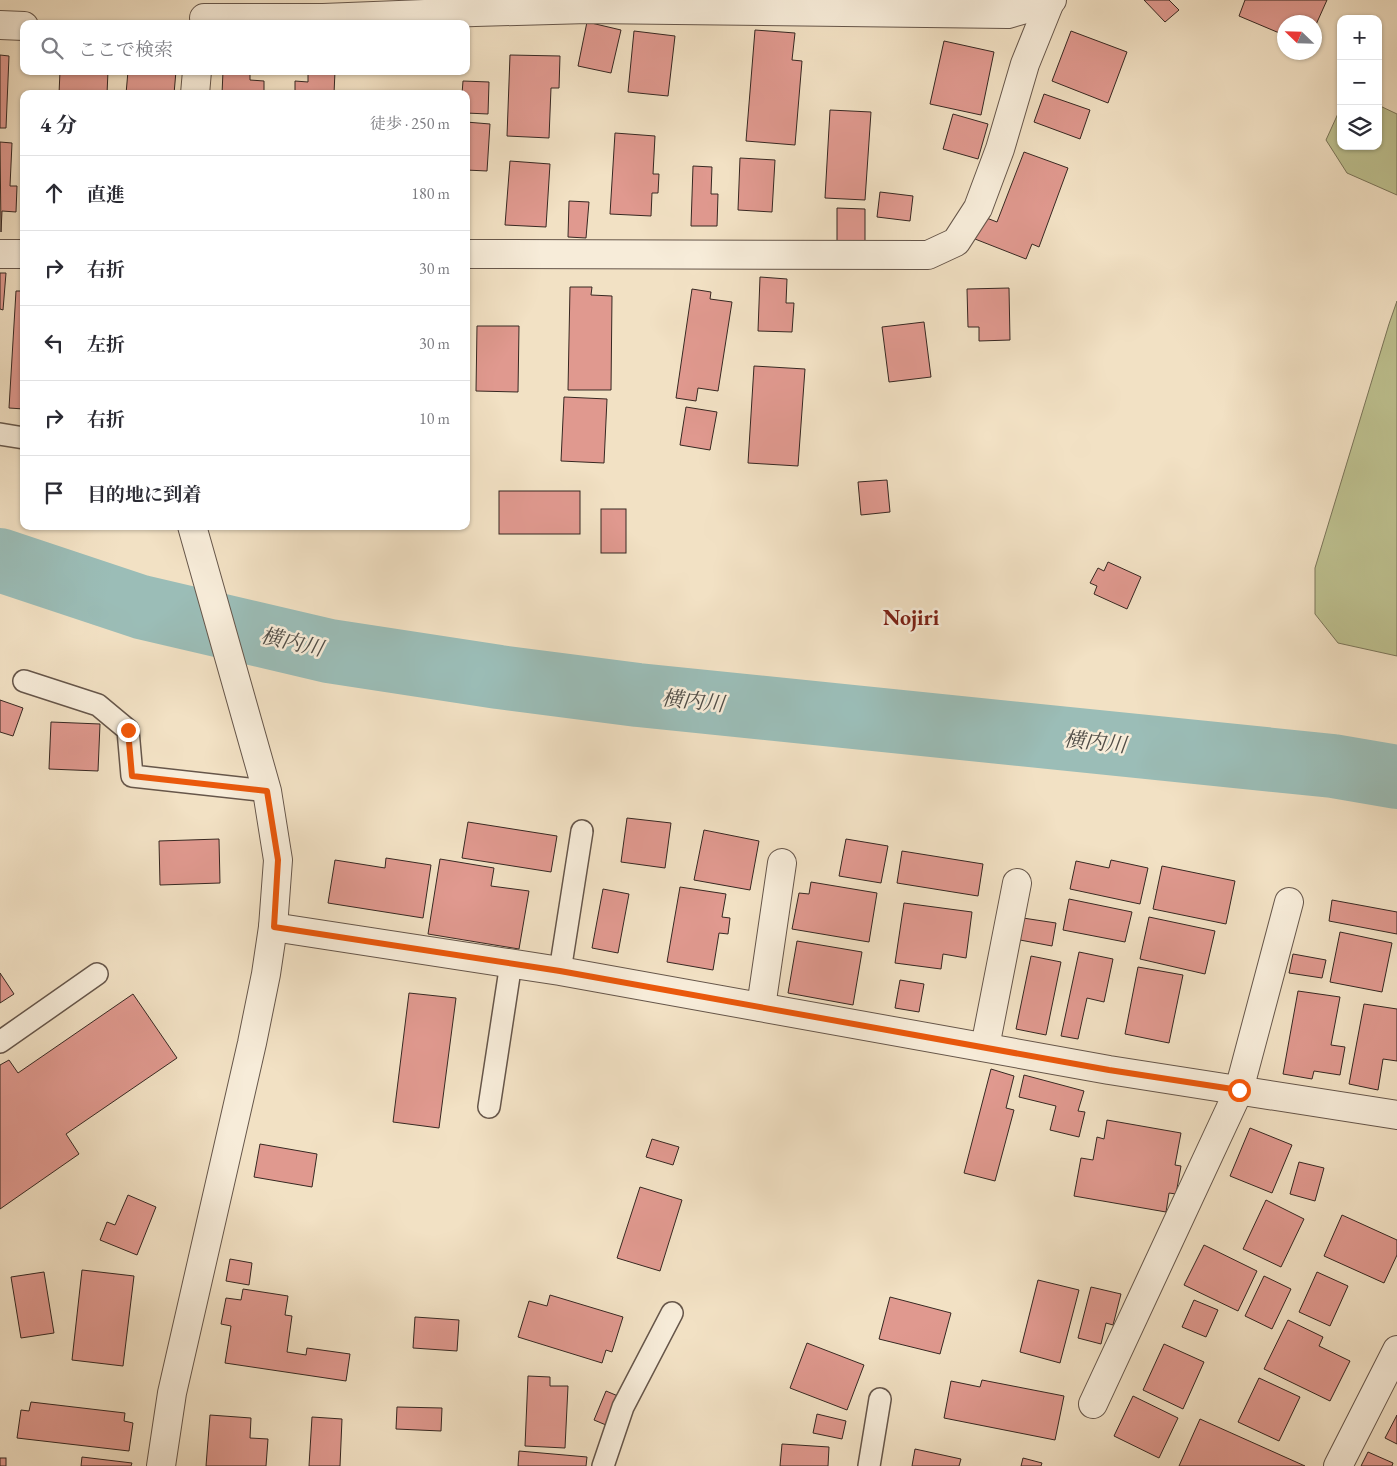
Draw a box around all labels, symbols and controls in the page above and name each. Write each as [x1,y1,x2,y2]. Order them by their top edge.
north arrow [1277,15,1322,60]
map controls [1337,15,1382,150]
button: + [1337,15,1382,60]
search box [20,20,470,75]
icon: search [38,34,66,62]
text: ここで検索 [78,37,173,62]
button: − [1337,60,1382,105]
button: layers [1337,105,1382,150]
text: 4 分 [40,111,77,138]
text: 徒歩 · 250 m [370,113,450,134]
icon: ahead [40,179,68,207]
text: 直進 [87,182,125,207]
text: 180 m [411,183,450,204]
icon: right [40,254,68,282]
text: 右折 [87,257,125,282]
text: 30 m [419,258,450,279]
icon: left [40,329,68,357]
text: 左折 [87,332,125,357]
text: 30 m [419,333,450,354]
icon: right [40,404,68,432]
text: 右折 [87,407,125,432]
text: 10 m [419,408,450,429]
icon: arrive [40,479,68,507]
text: 目的地に到着 [87,482,201,507]
district label: Nojiri [883,603,940,632]
water label: 横内川 [258,621,328,662]
water label: 横内川 [660,684,728,717]
route end [117,719,140,742]
water label: 横内川 [1062,725,1130,758]
route start [1228,1079,1251,1102]

